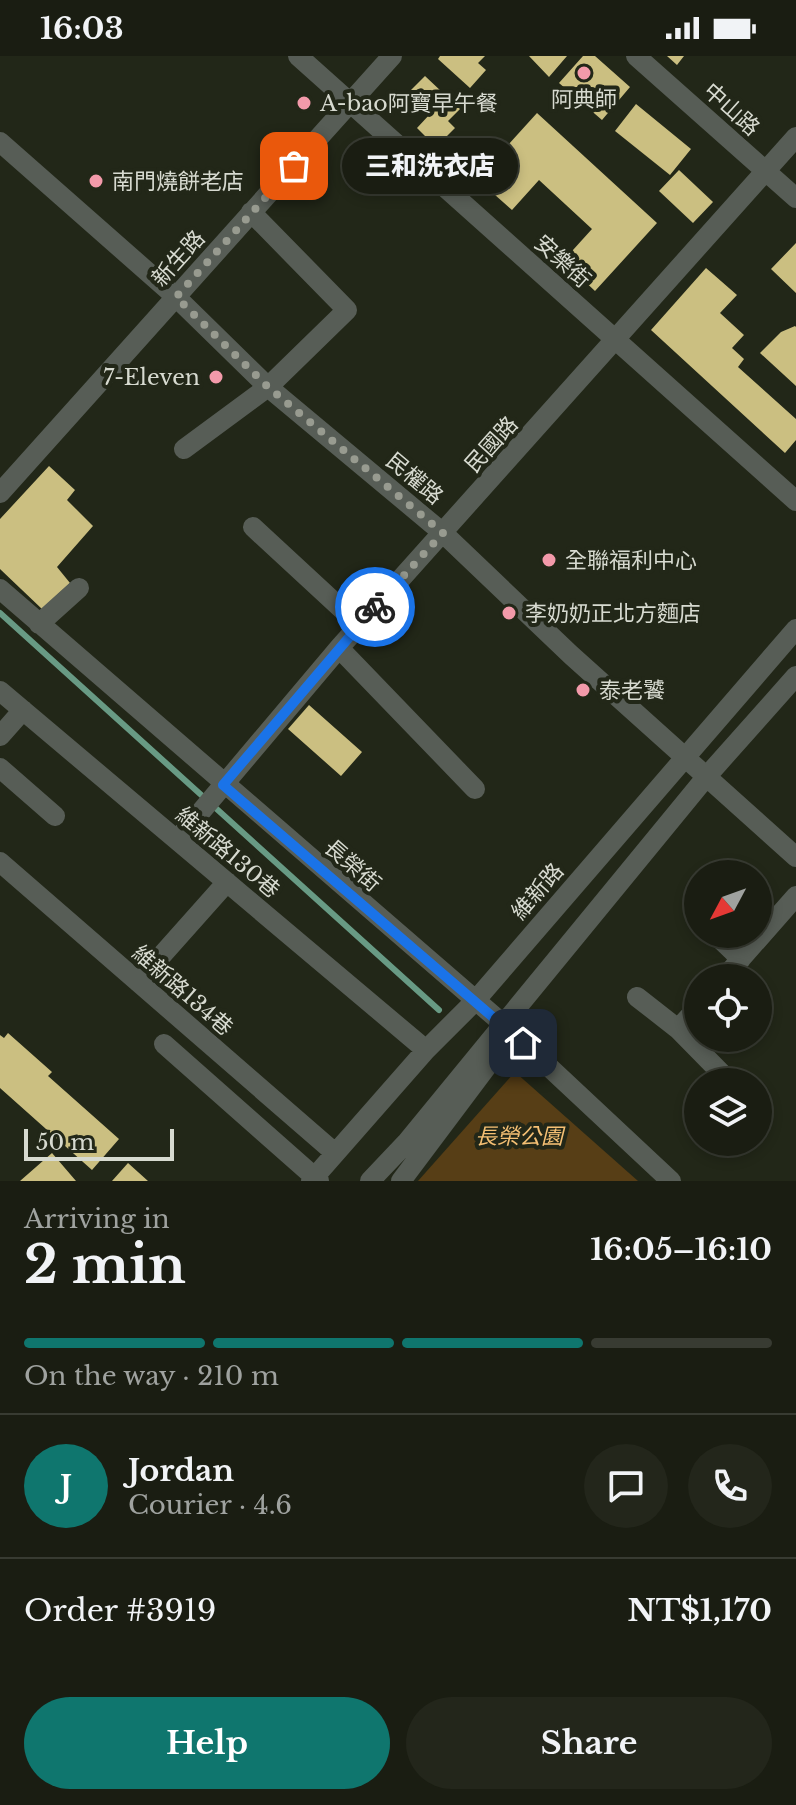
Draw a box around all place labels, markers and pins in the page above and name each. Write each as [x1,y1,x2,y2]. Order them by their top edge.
marker: 阿典師 [575,64,593,82]
place label: 阿典師 [551,86,617,113]
place label: A-bao阿寶早午餐 [319,90,498,117]
marker: A-bao阿寶早午餐 [295,94,313,112]
pin [260,132,328,200]
callout: 三和洗衣店 [342,138,518,194]
place label: 南門燒餅老店 [112,168,244,195]
marker: 南門燒餅老店 [87,172,105,190]
place label: 7-Eleven [103,364,200,391]
marker: 7-Eleven [207,368,225,386]
place label: 全聯福利中心 [565,547,697,574]
marker: 全聯福利中心 [540,551,558,569]
place label: 李奶奶正北方麵店 [525,600,701,627]
marker: 李奶奶正北方麵店 [500,604,518,622]
place label: 泰老饕 [599,677,665,704]
marker: 泰老饕 [574,681,592,699]
pin [489,1009,557,1077]

